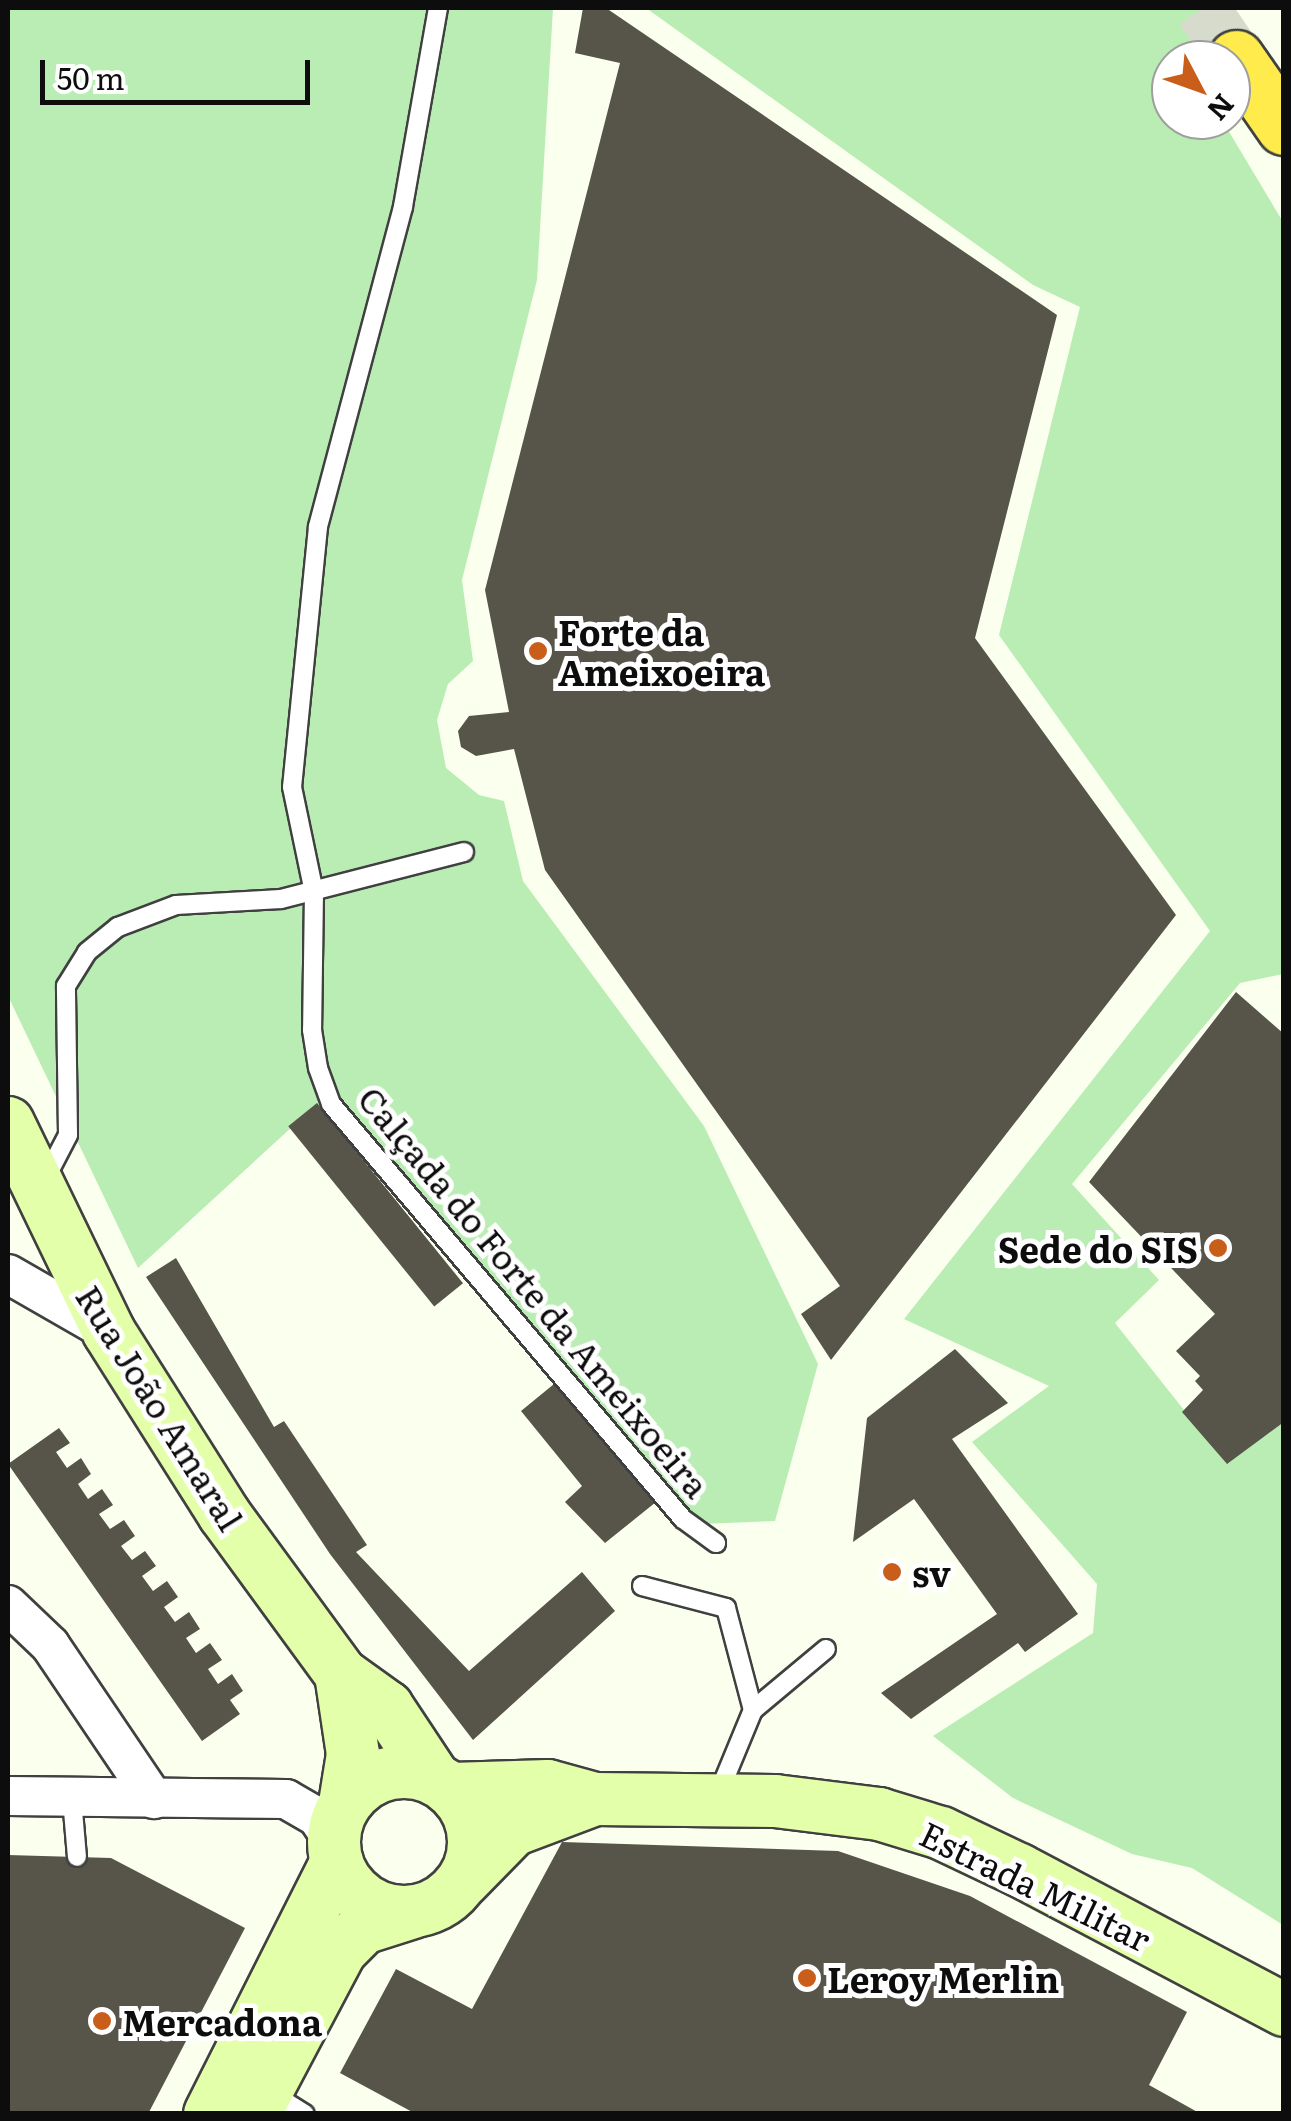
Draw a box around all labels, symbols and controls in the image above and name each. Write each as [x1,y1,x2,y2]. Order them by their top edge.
scale bar [45,40,315,102]
north arrow [1151,40,1251,140]
text: 50 m [57,55,125,99]
text: N [1199,86,1246,131]
place label: Forte da Ameixoeira [558,610,765,692]
marker: Forte da Ameixoeira [527,640,549,662]
street label: Calçada do Forte da Ameixoeira [351,1077,719,1505]
place label: Sede do SIS [998,1227,1198,1269]
marker: Sede do SIS [1207,1237,1229,1259]
street label: Rua João Amaral [69,1277,253,1537]
place label: sv [912,1551,951,1593]
marker: sv [881,1561,903,1583]
street label: Estrada Militar [914,1811,1158,1959]
place label: Leroy Merlin [827,1957,1059,1999]
marker: Leroy Merlin [796,1967,818,1989]
place label: Mercadona [122,2000,322,2042]
marker: Mercadona [91,2010,113,2032]

